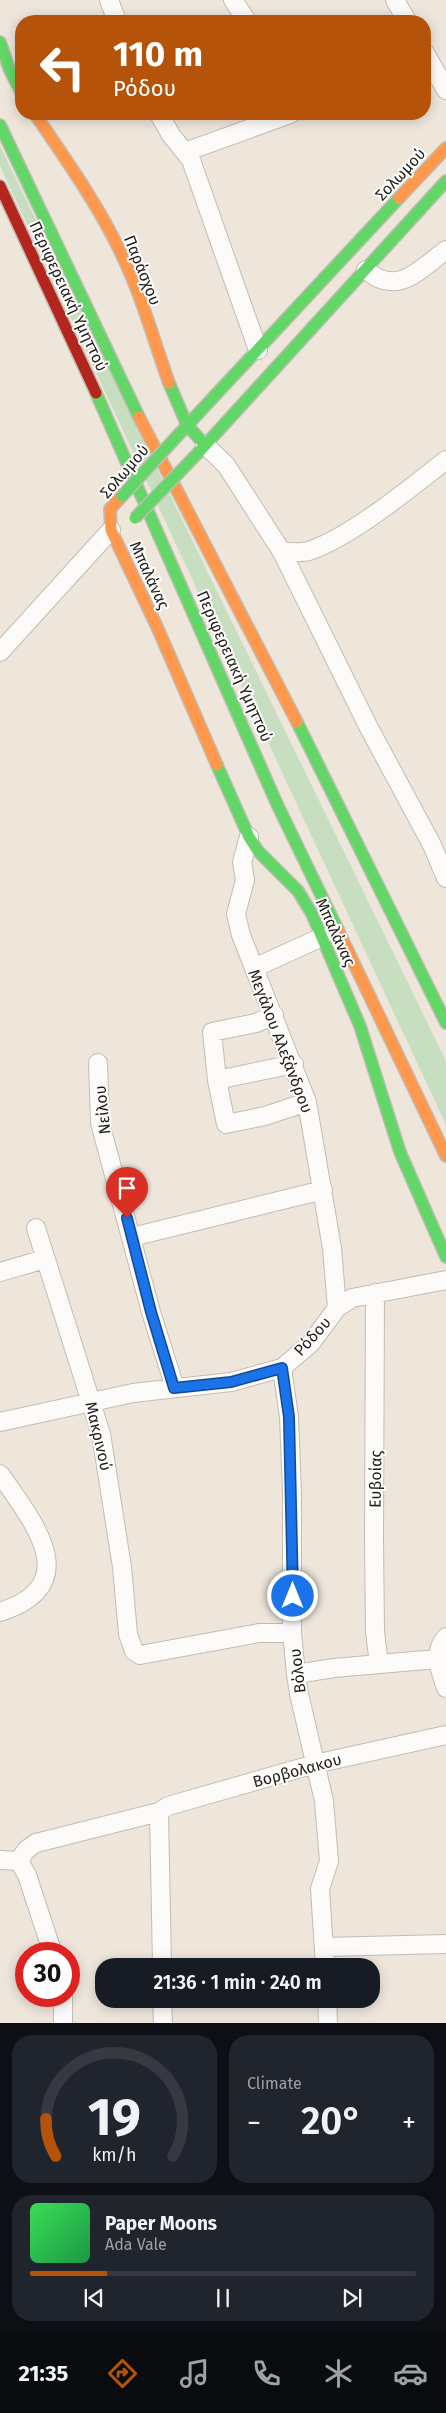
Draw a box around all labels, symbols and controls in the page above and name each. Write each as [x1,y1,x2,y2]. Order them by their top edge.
text: 110 m [113,33,203,75]
icon: left [30,35,95,100]
text: Ρόδου [113,75,176,102]
street label: Σολωμού [371,144,429,205]
street label: Περιφερειακή Υμηττού [25,218,112,374]
street label: Παράσχου [120,232,165,308]
street label: Σολωμού [96,441,153,502]
street label: Μπαλάνας [126,538,174,613]
street label: Περιφερειακή Υμηττού [193,588,276,745]
street label: Μπαλάνας [312,895,360,970]
street label: Μεγάλου Αλεξάνδρου [244,967,317,1116]
street label: Νείλου [90,1085,115,1135]
pin [106,1167,148,1218]
icon: arrive [113,1174,141,1202]
street label: Ρόδου [290,1313,335,1360]
street label: Μακρινού [81,1400,116,1472]
street label: Ευβοίας [365,1449,386,1508]
position arrow [266,1569,318,1621]
street label: Βόλου [285,1647,310,1694]
street label: Βορβολακου [251,1750,344,1791]
speed limit sign: 30 [15,1942,80,2007]
text: 21:36 · 1 min · 240 m [153,1971,322,1994]
text: Climate [247,2074,302,2093]
text: 19 [88,2086,141,2149]
text: 20° [301,2098,362,2144]
text: − [247,2106,261,2139]
text: + [402,2106,416,2139]
text: km/h [92,2144,137,2166]
text: Paper Moons [105,2212,217,2235]
text: Ada Vale [105,2235,167,2254]
icon: previous [80,2284,108,2312]
icon: pause [209,2284,237,2312]
icon: next [338,2284,366,2312]
icon: directions [105,2356,140,2391]
icon: music [177,2356,212,2391]
icon: phone [249,2356,284,2391]
icon: climate [321,2356,356,2391]
icon: car [393,2356,428,2391]
text: 21:35 [18,2360,68,2387]

